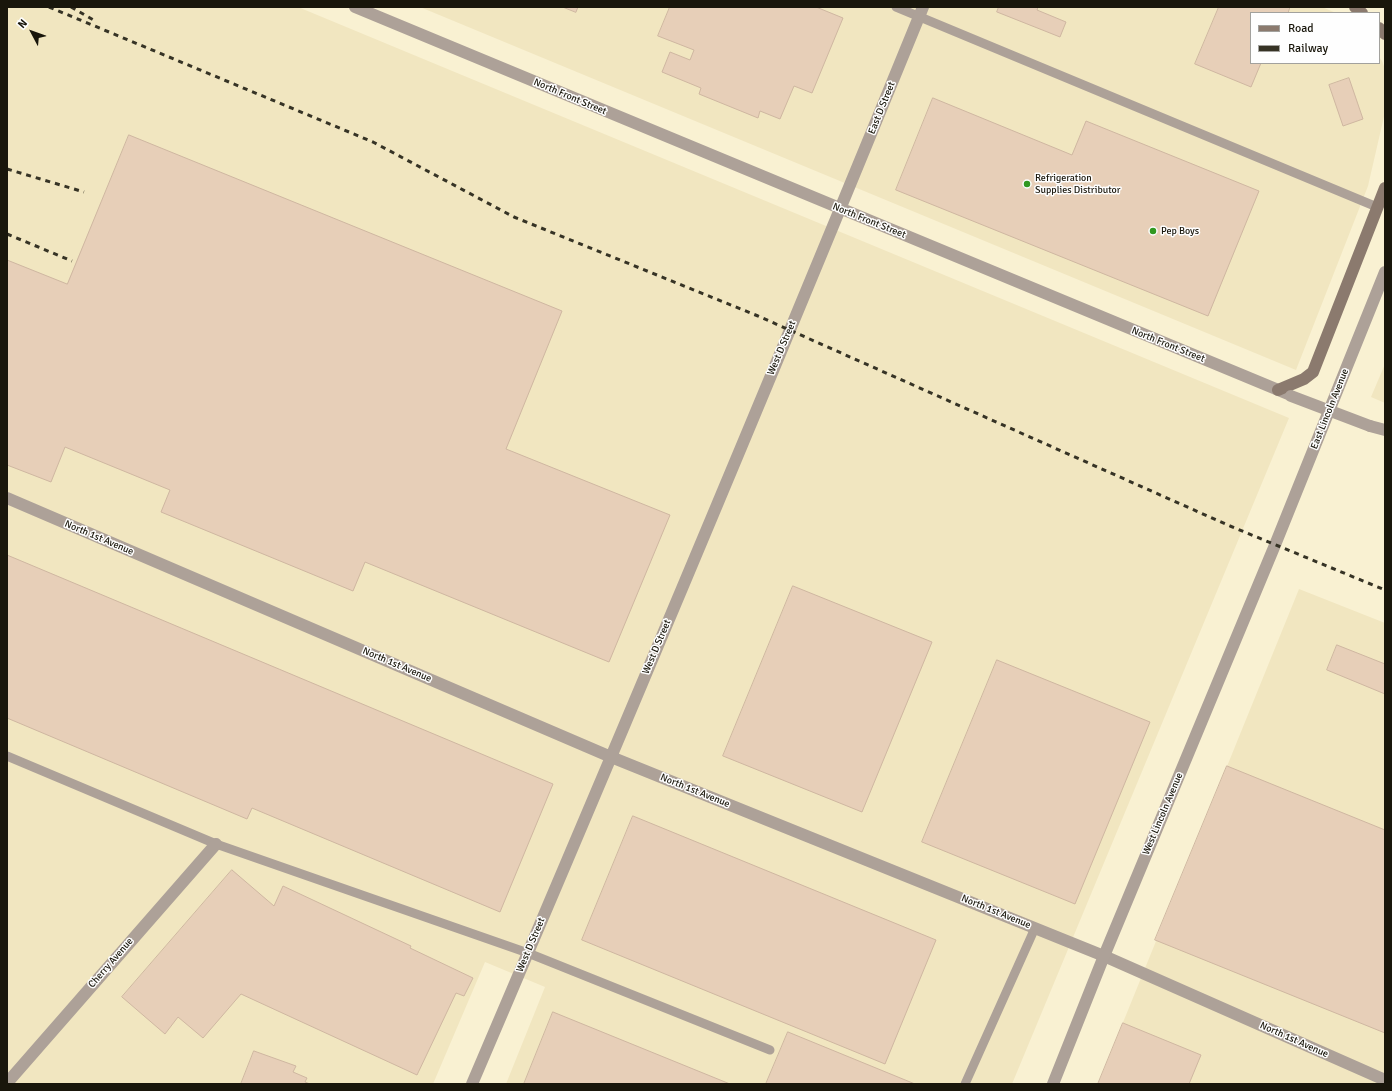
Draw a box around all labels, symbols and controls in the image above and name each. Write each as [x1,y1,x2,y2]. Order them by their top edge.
north arrow [12,12,52,52]
legend [1250,12,1380,64]
text: N [15,17,30,31]
text: Road [1288,21,1314,36]
text: Railway [1288,41,1328,56]
street label: North Front Street [532,76,608,118]
street label: East D Street [866,80,898,136]
place label: Refrigeration Supplies Distributor [1035,172,1120,196]
marker: Refrigeration Supplies Distributor [1022,179,1032,189]
street label: North Front Street [831,201,907,241]
place label: Pep Boys [1161,225,1199,237]
marker: Pep Boys [1148,226,1158,236]
street label: West D Street [765,319,799,377]
street label: North Front Street [1130,325,1206,365]
street label: East Lincoln Avenue [1308,367,1352,451]
street label: North 1st Avenue [63,518,135,558]
street label: West D Street [640,618,674,676]
street label: North 1st Avenue [361,645,433,685]
street label: West Lincoln Avenue [1140,771,1186,857]
street label: North 1st Avenue [659,772,731,810]
street label: North 1st Avenue [960,893,1032,931]
street label: West D Street [514,916,548,974]
street label: Cherry Avenue [86,936,136,990]
street label: North 1st Avenue [1258,1020,1330,1060]

